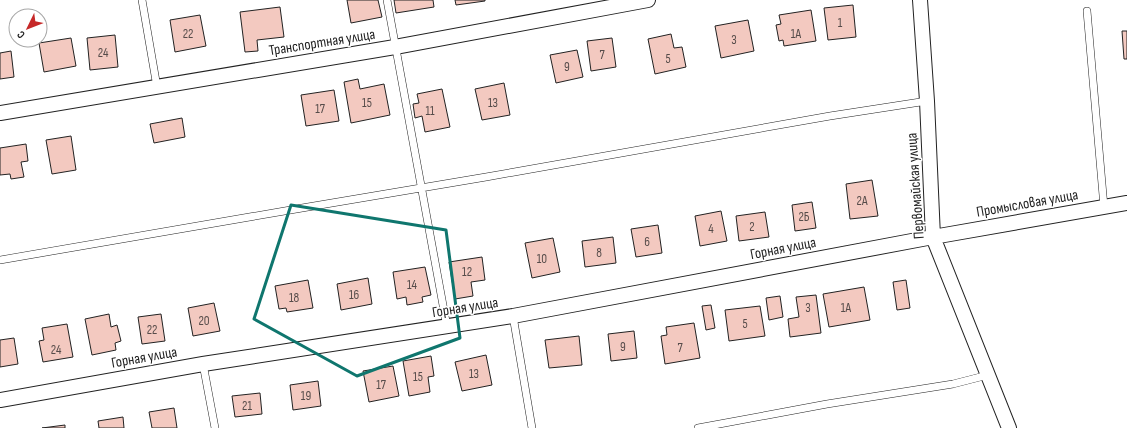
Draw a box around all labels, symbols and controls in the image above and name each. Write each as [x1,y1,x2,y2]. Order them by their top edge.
north arrow [8,8,48,48]
house number: 1 [838,15,843,31]
street label: Транспортная улица [268,25,377,60]
house number: 22 [183,26,193,42]
house number: 1А [791,26,802,42]
text: С [14,28,28,41]
house number: 3 [731,32,737,48]
house number: 24 [98,45,109,61]
house number: 7 [599,47,605,63]
house number: 5 [665,51,671,67]
house number: 9 [564,59,570,75]
house number: 15 [362,95,372,111]
house number: 13 [488,95,498,111]
house number: 17 [315,101,326,117]
house number: 11 [425,103,435,119]
street label: Первомайская улица [902,132,929,240]
street label: Промысловая улица [975,185,1080,222]
house number: 2А [857,193,868,209]
house number: 2Б [798,209,810,225]
house number: 2 [749,219,755,235]
house number: 4 [708,221,714,237]
street label: Горная улица [749,233,818,264]
house number: 6 [644,234,650,250]
house number: 8 [596,245,602,261]
house number: 10 [537,251,547,267]
house number: 12 [462,264,472,280]
house number: 14 [407,277,418,293]
house number: 16 [349,287,359,303]
house number: 18 [289,290,299,306]
street label: Горная улица [431,293,500,322]
house number: 3 [805,300,811,316]
house number: 1А [841,300,852,316]
house number: 20 [198,313,210,329]
house number: 5 [742,316,748,332]
house number: 22 [147,322,157,338]
house number: 9 [620,339,626,355]
house number: 7 [677,340,683,356]
house number: 24 [51,342,62,358]
street label: Горная улица [110,342,179,373]
house number: 13 [469,366,479,382]
house number: 15 [413,369,423,385]
house number: 17 [376,377,387,393]
house number: 19 [301,388,311,404]
house number: 21 [242,398,252,414]

